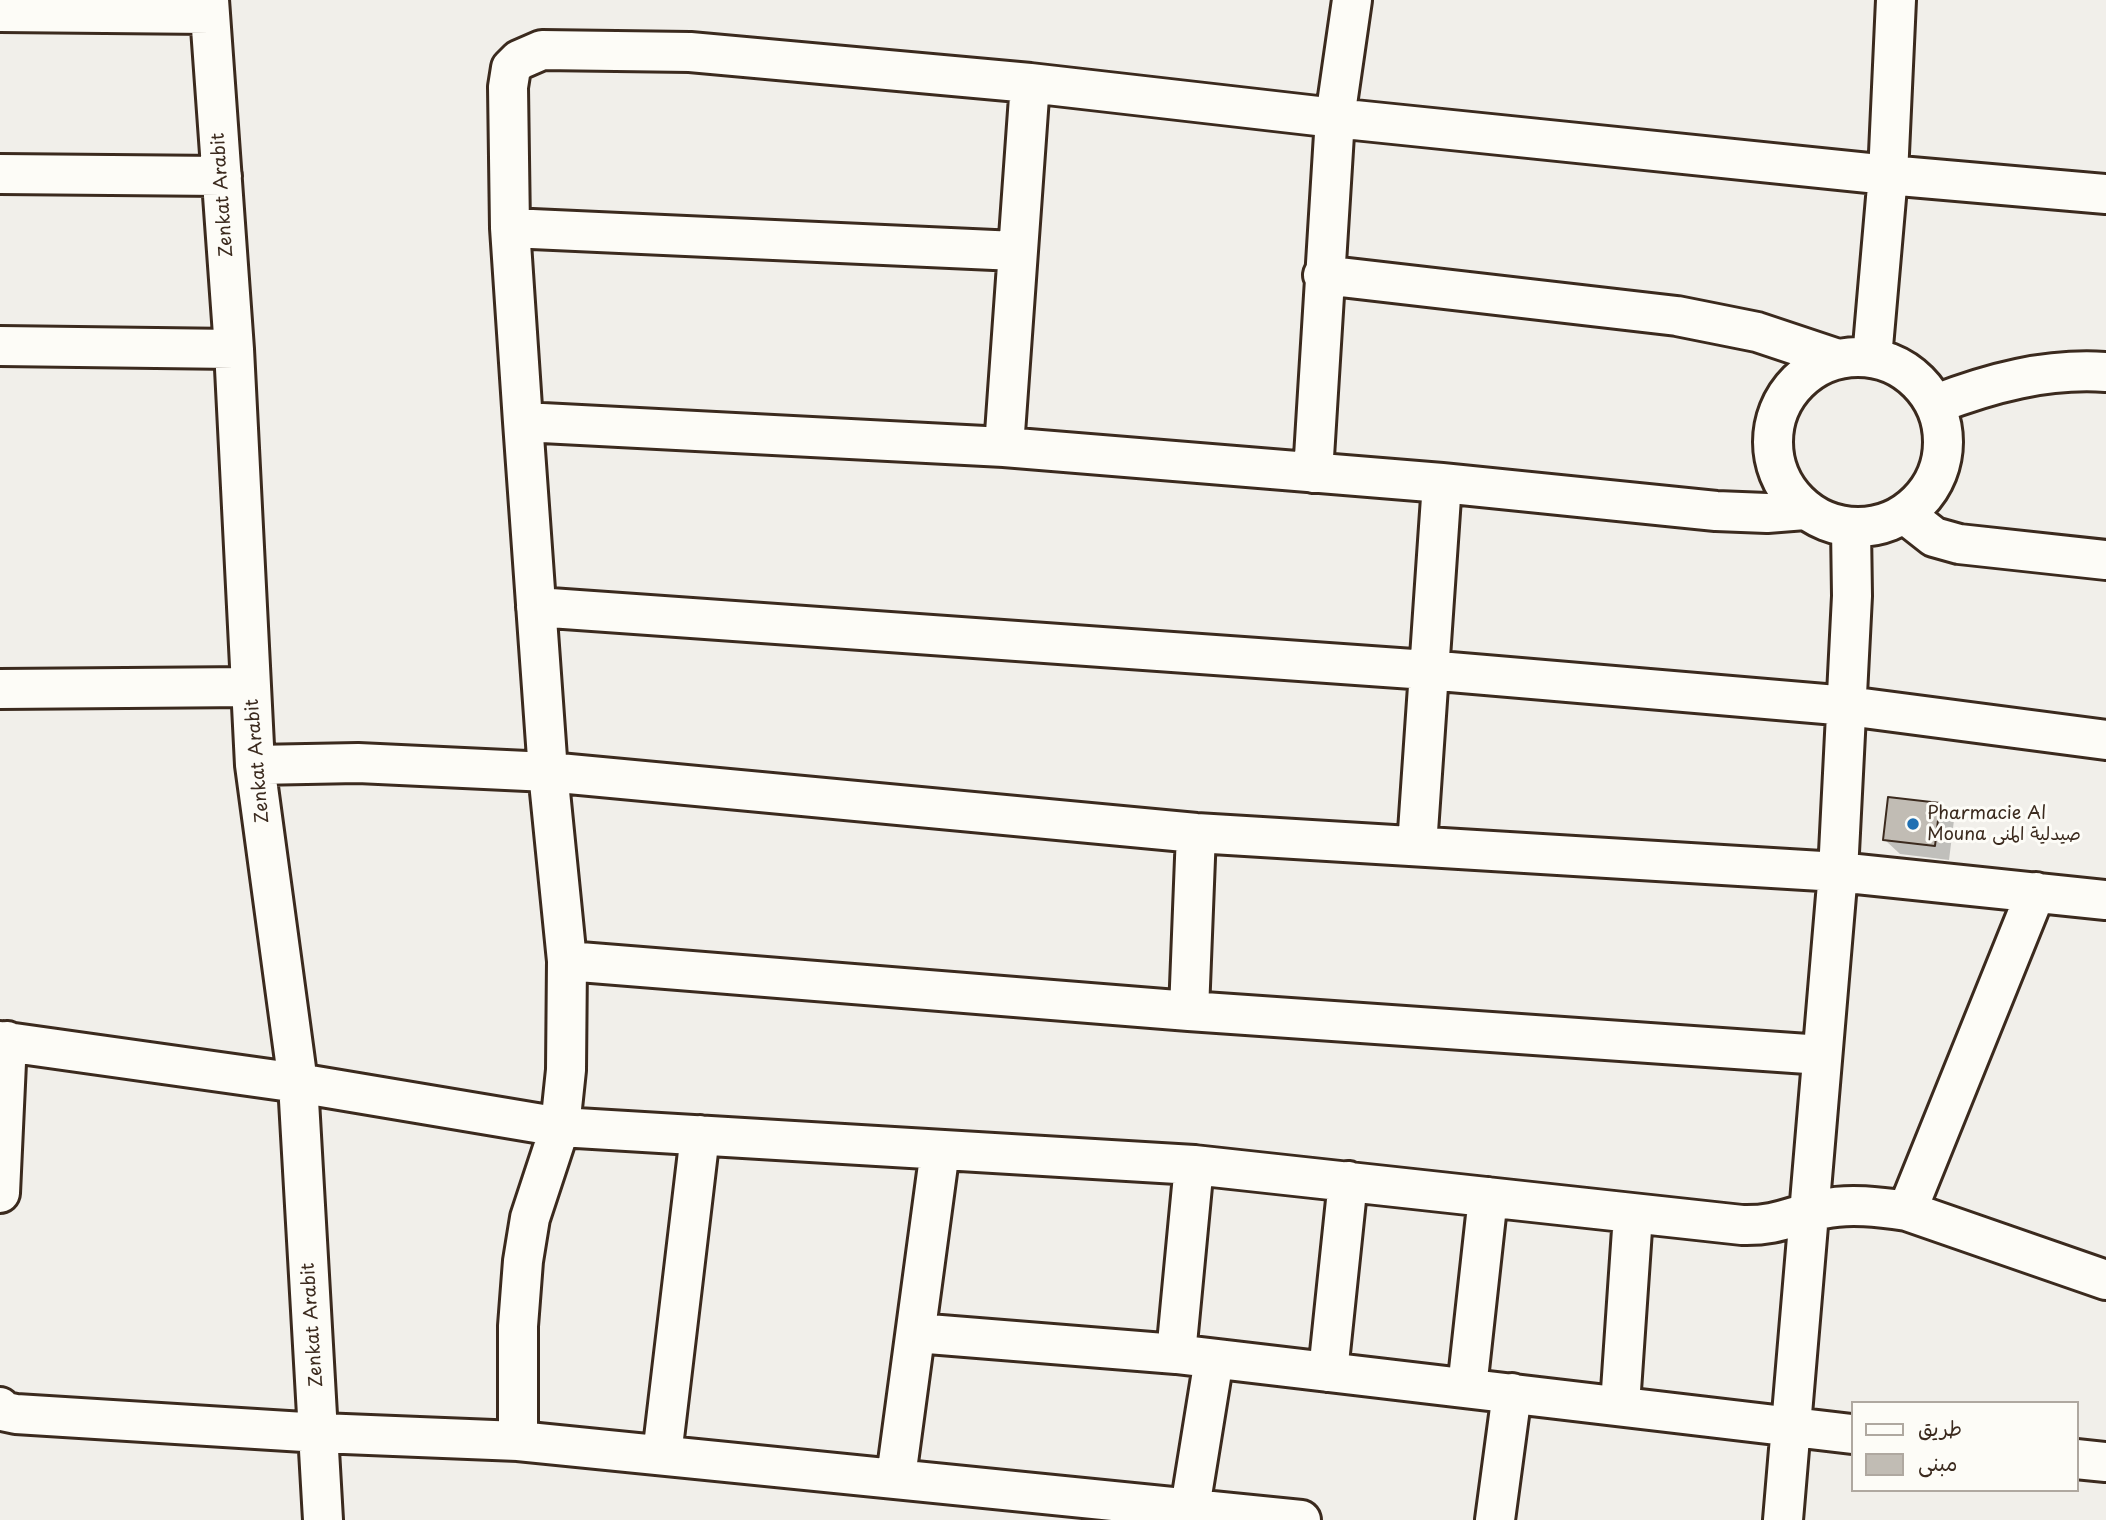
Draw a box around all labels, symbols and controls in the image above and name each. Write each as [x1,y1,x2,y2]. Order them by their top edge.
street label: Zenkat Arabit [208,132,238,258]
street label: Zenkat Arabit [242,698,274,824]
place label: Pharmacie Al Mouna صيدلية المنى [1927,803,2081,846]
marker: Pharmacie Al Mouna صيدلية المنى [1905,816,1921,832]
street label: Zenkat Arabit [298,1262,328,1388]
legend [1850,1401,2078,1492]
text: طريق [1918,1411,1962,1443]
text: مبنى [1918,1446,1957,1478]

